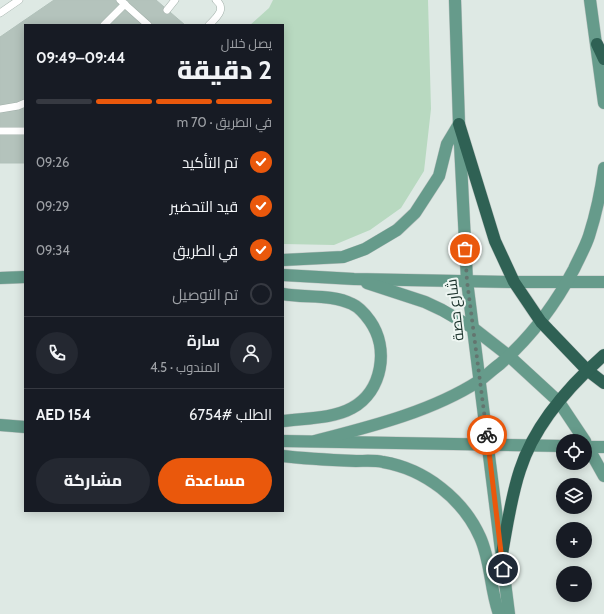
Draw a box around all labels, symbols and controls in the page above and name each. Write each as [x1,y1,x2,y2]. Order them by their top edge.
text: يصل خلال [221,35,272,51]
text: 09:44–09:49 [36,49,125,67]
text: 2 دقيقة [177,54,272,86]
text: في الطريق · 70 m [177,114,272,130]
icon: check [250,151,272,173]
text: 09:26 [36,154,69,170]
text: تم التأكيد [182,154,238,172]
icon: check [250,195,272,217]
text: 09:29 [36,198,69,214]
text: قيد التحضير [170,198,238,216]
pin [448,232,482,266]
icon: bag [454,238,476,260]
icon: check [250,239,272,261]
text: 09:34 [36,242,70,258]
text: في الطريق [173,242,238,260]
street label: شارع حصة [442,278,470,342]
text: تم التوصيل [172,286,238,304]
button: phone [36,332,78,374]
text: سارة [187,332,220,350]
button: person [230,332,272,374]
text: المندوب · 4.5 [150,359,220,375]
text: AED 154 [36,406,91,424]
text: الطلب #6754 [189,406,272,424]
courier [467,415,507,455]
icon: bike [476,424,498,446]
map controls [556,434,592,602]
button: locate [556,434,592,470]
button: مشاركة [36,458,150,504]
button: مساعدة [158,458,272,504]
button: layers [556,478,592,514]
button: + [556,522,592,558]
pin [486,552,520,586]
icon: home [492,558,514,580]
button: − [556,566,592,602]

